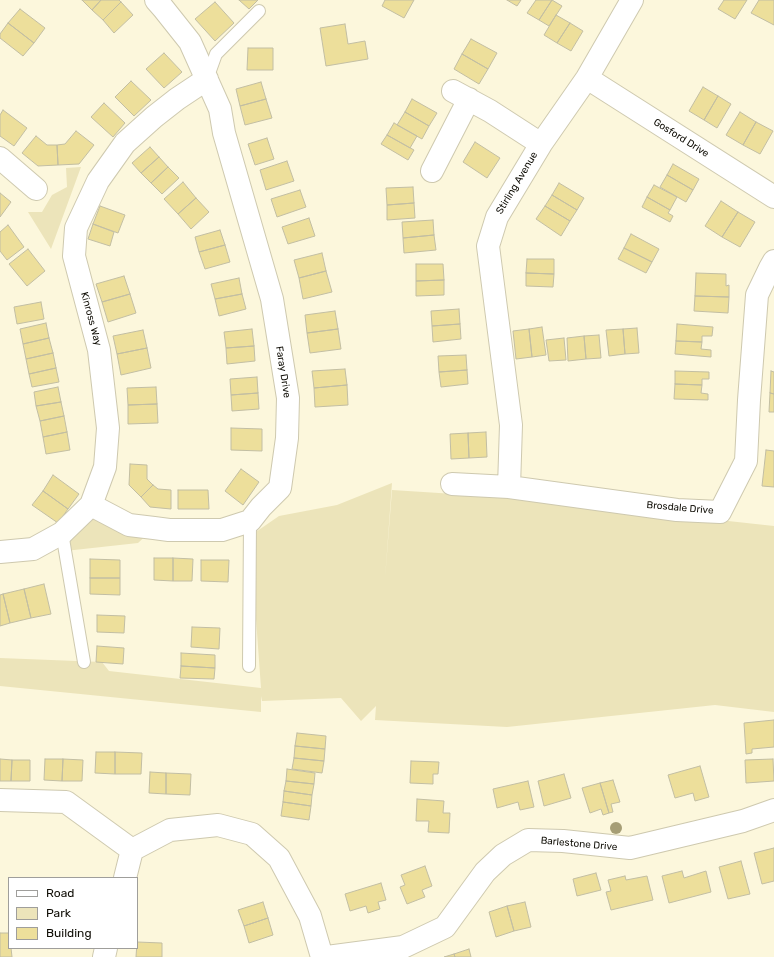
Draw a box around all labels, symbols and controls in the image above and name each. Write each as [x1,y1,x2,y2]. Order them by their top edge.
street label: Gosford Drive [651,116,711,160]
street label: Stirling Avenue [494,150,540,216]
street label: Kinross Way [78,291,104,347]
street label: Faray Drive [273,345,293,399]
street label: Brosdale Drive [646,499,714,517]
street label: Barlestone Drive [540,835,618,853]
legend [8,877,138,949]
text: Road [46,886,74,900]
text: Park [46,906,71,920]
text: Building [46,926,92,940]

